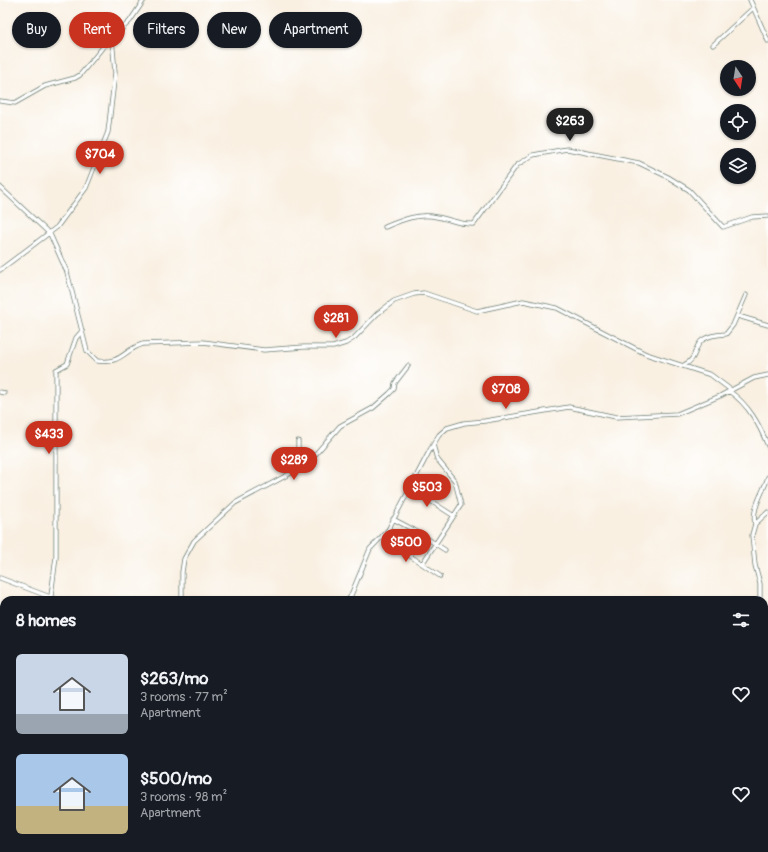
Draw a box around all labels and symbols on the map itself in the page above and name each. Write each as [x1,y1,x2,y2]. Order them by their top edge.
north arrow [720,60,756,96]
pin: $263 [546,108,594,142]
pin: $704 [76,141,124,175]
pin: $281 [312,305,360,339]
pin: $708 [482,376,530,410]
pin: $433 [25,421,73,455]
pin: $289 [270,447,318,481]
pin: $503 [403,474,451,508]
pin: $500 [382,529,430,563]

